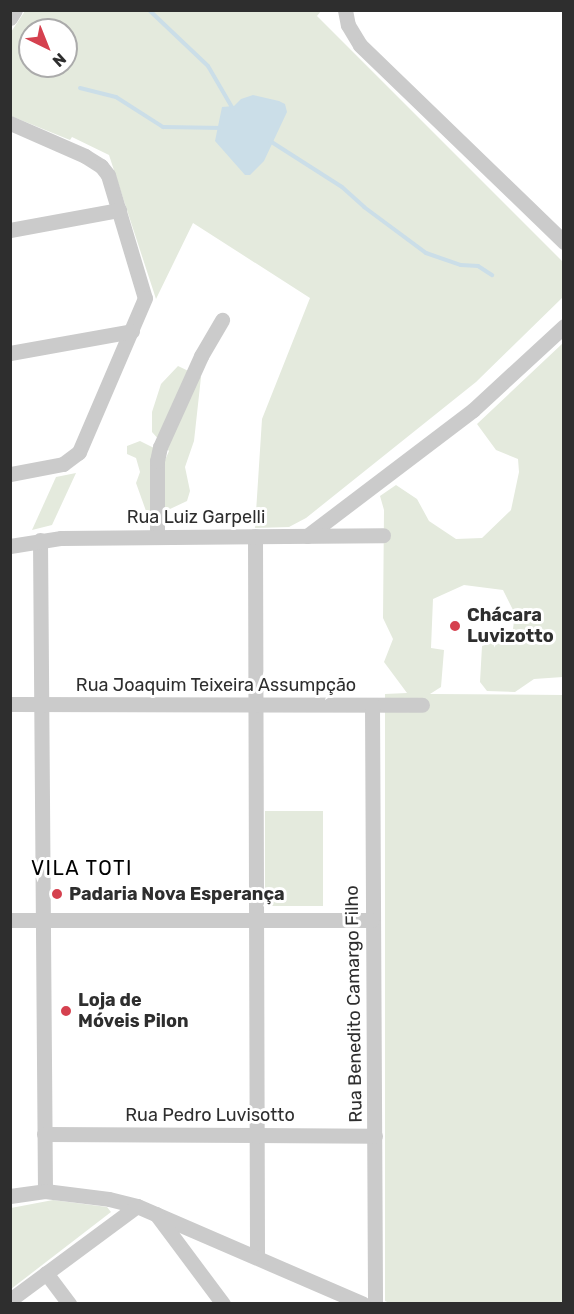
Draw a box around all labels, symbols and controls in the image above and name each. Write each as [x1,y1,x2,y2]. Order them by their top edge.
north arrow [18,18,78,78]
text: N [49,49,70,71]
street label: Rua Luiz Garpelli [127,506,265,528]
place label: Chácara Luvizotto [467,605,554,648]
marker: Chácara Luvizotto [448,619,462,633]
street label: Rua Joaquim Teixeira Assumpção [75,674,357,696]
district label: VILA TOTI [30,856,134,880]
place label: Padaria Nova Esperança [69,883,285,905]
street label: Rua Benedito Camargo Filho [341,885,367,1123]
marker: Padaria Nova Esperança [50,887,64,901]
place label: Loja de Móveis Pilon [78,990,189,1032]
marker: Loja de Móveis Pilon [59,1004,73,1018]
street label: Rua Pedro Luvisotto [125,1104,295,1126]

